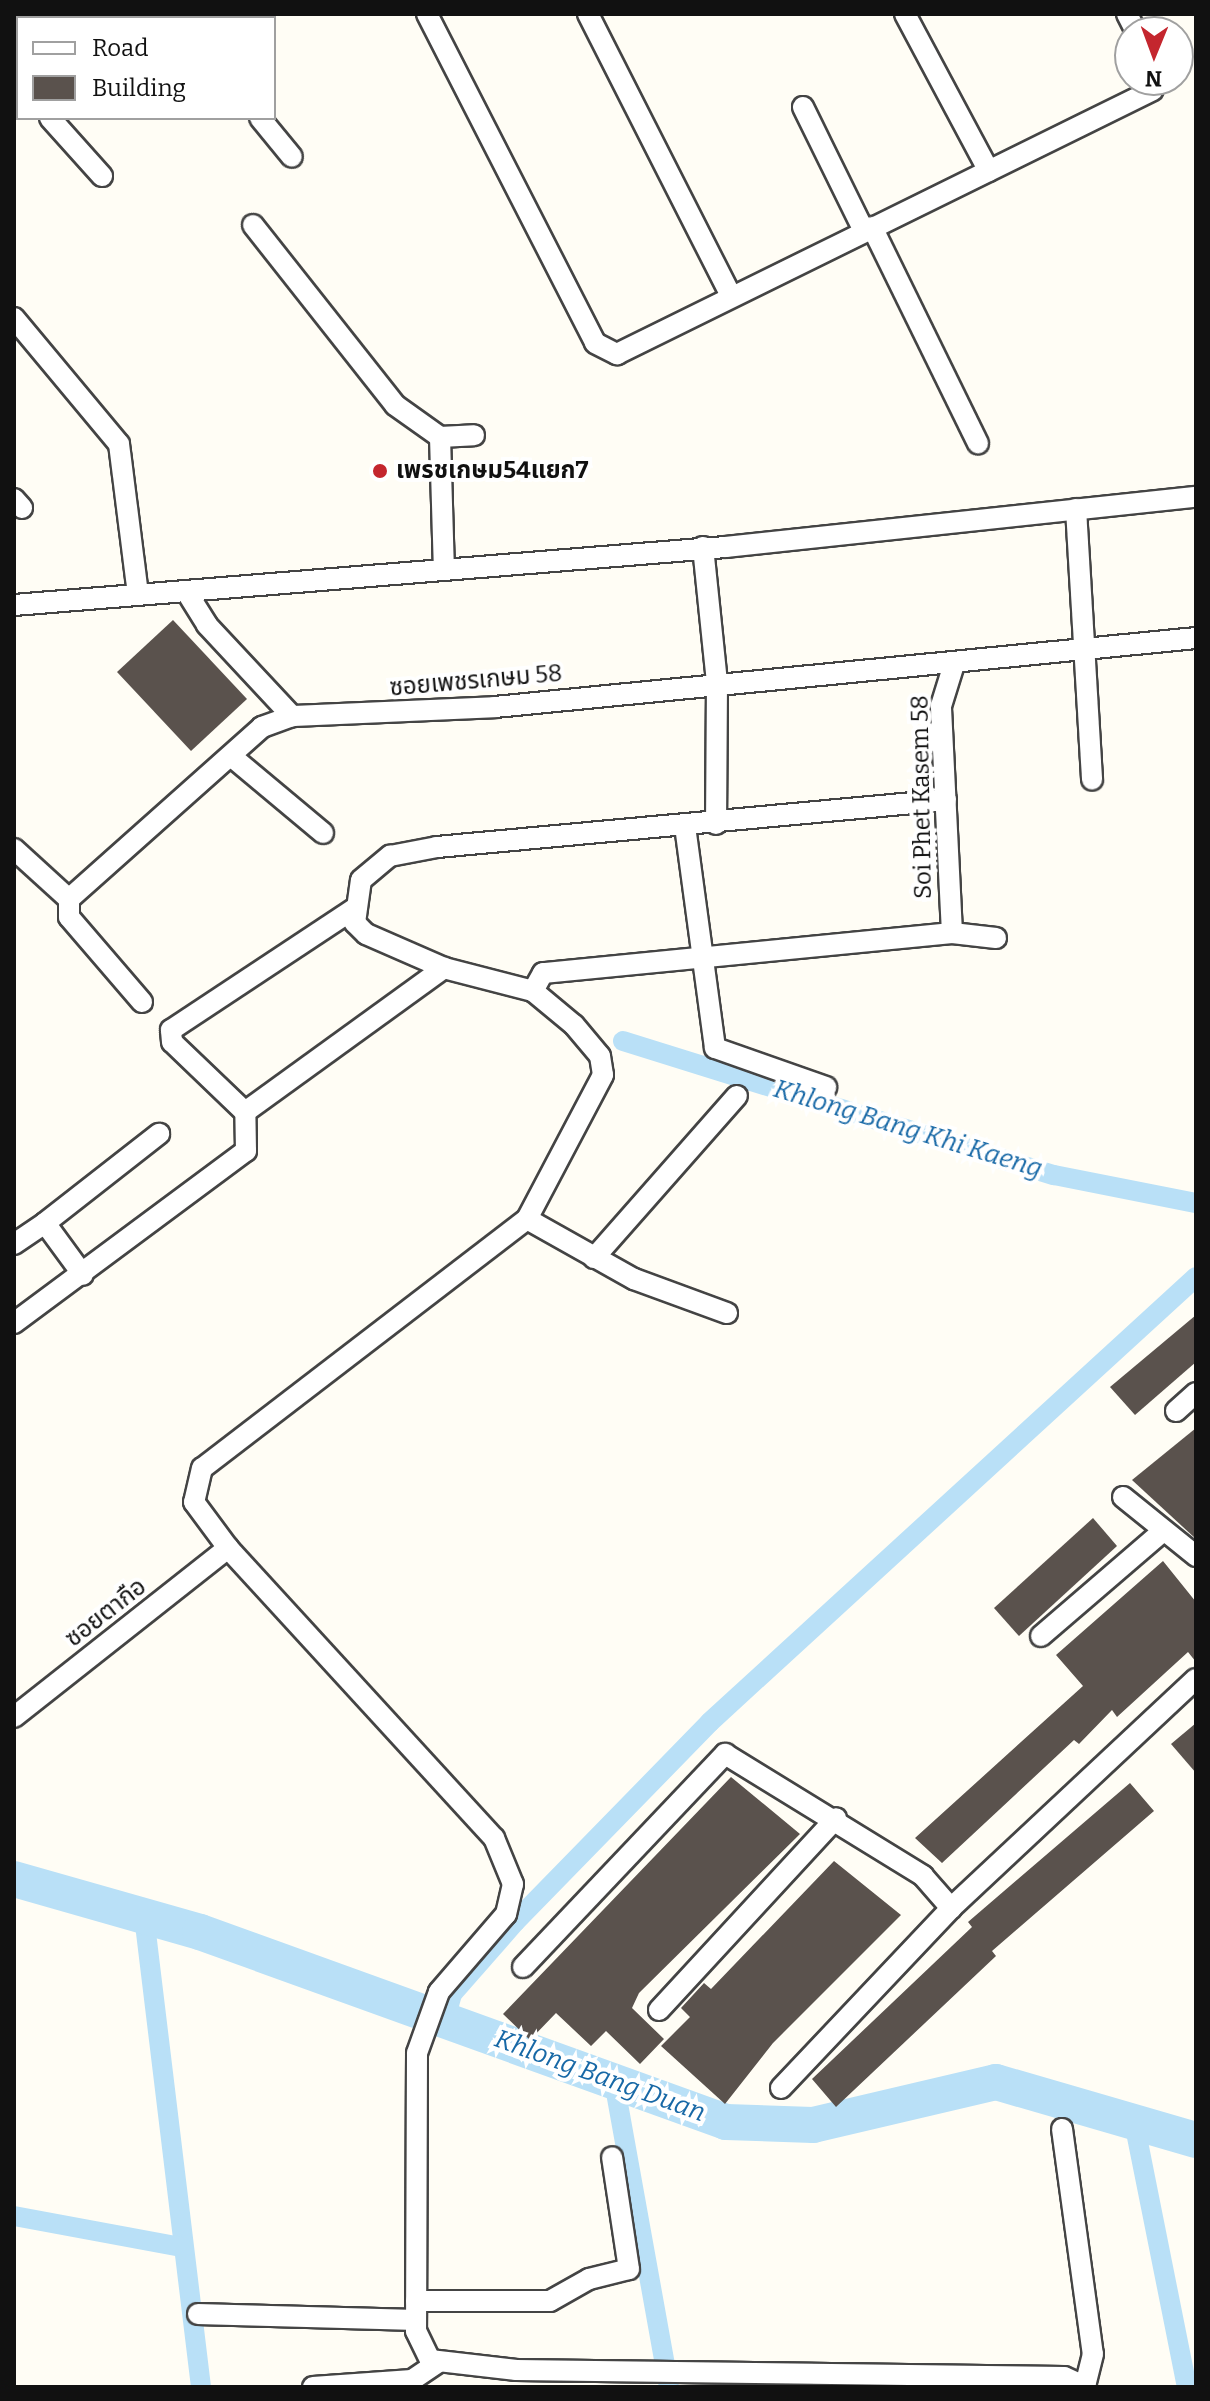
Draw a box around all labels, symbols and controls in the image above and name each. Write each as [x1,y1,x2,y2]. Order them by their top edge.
legend [16,16,276,120]
north arrow [1114,16,1194,96]
text: Road [92,34,148,62]
text: N [1145,65,1162,92]
text: Building [92,74,186,102]
place label: เพรชเกษม54แยก7 [396,457,589,485]
marker: เพรชเกษม54แยก7 [371,462,389,480]
street label: ซอยเพชรเกษม 58 [388,659,564,703]
street label: Soi Phet Kasem 58 [906,695,938,899]
water label: Khlong Bang Khi Kaeng [770,1073,1046,1185]
street label: ซอยตากือ [60,1573,152,1653]
water label: Khlong Bang Duan [490,2023,710,2129]

